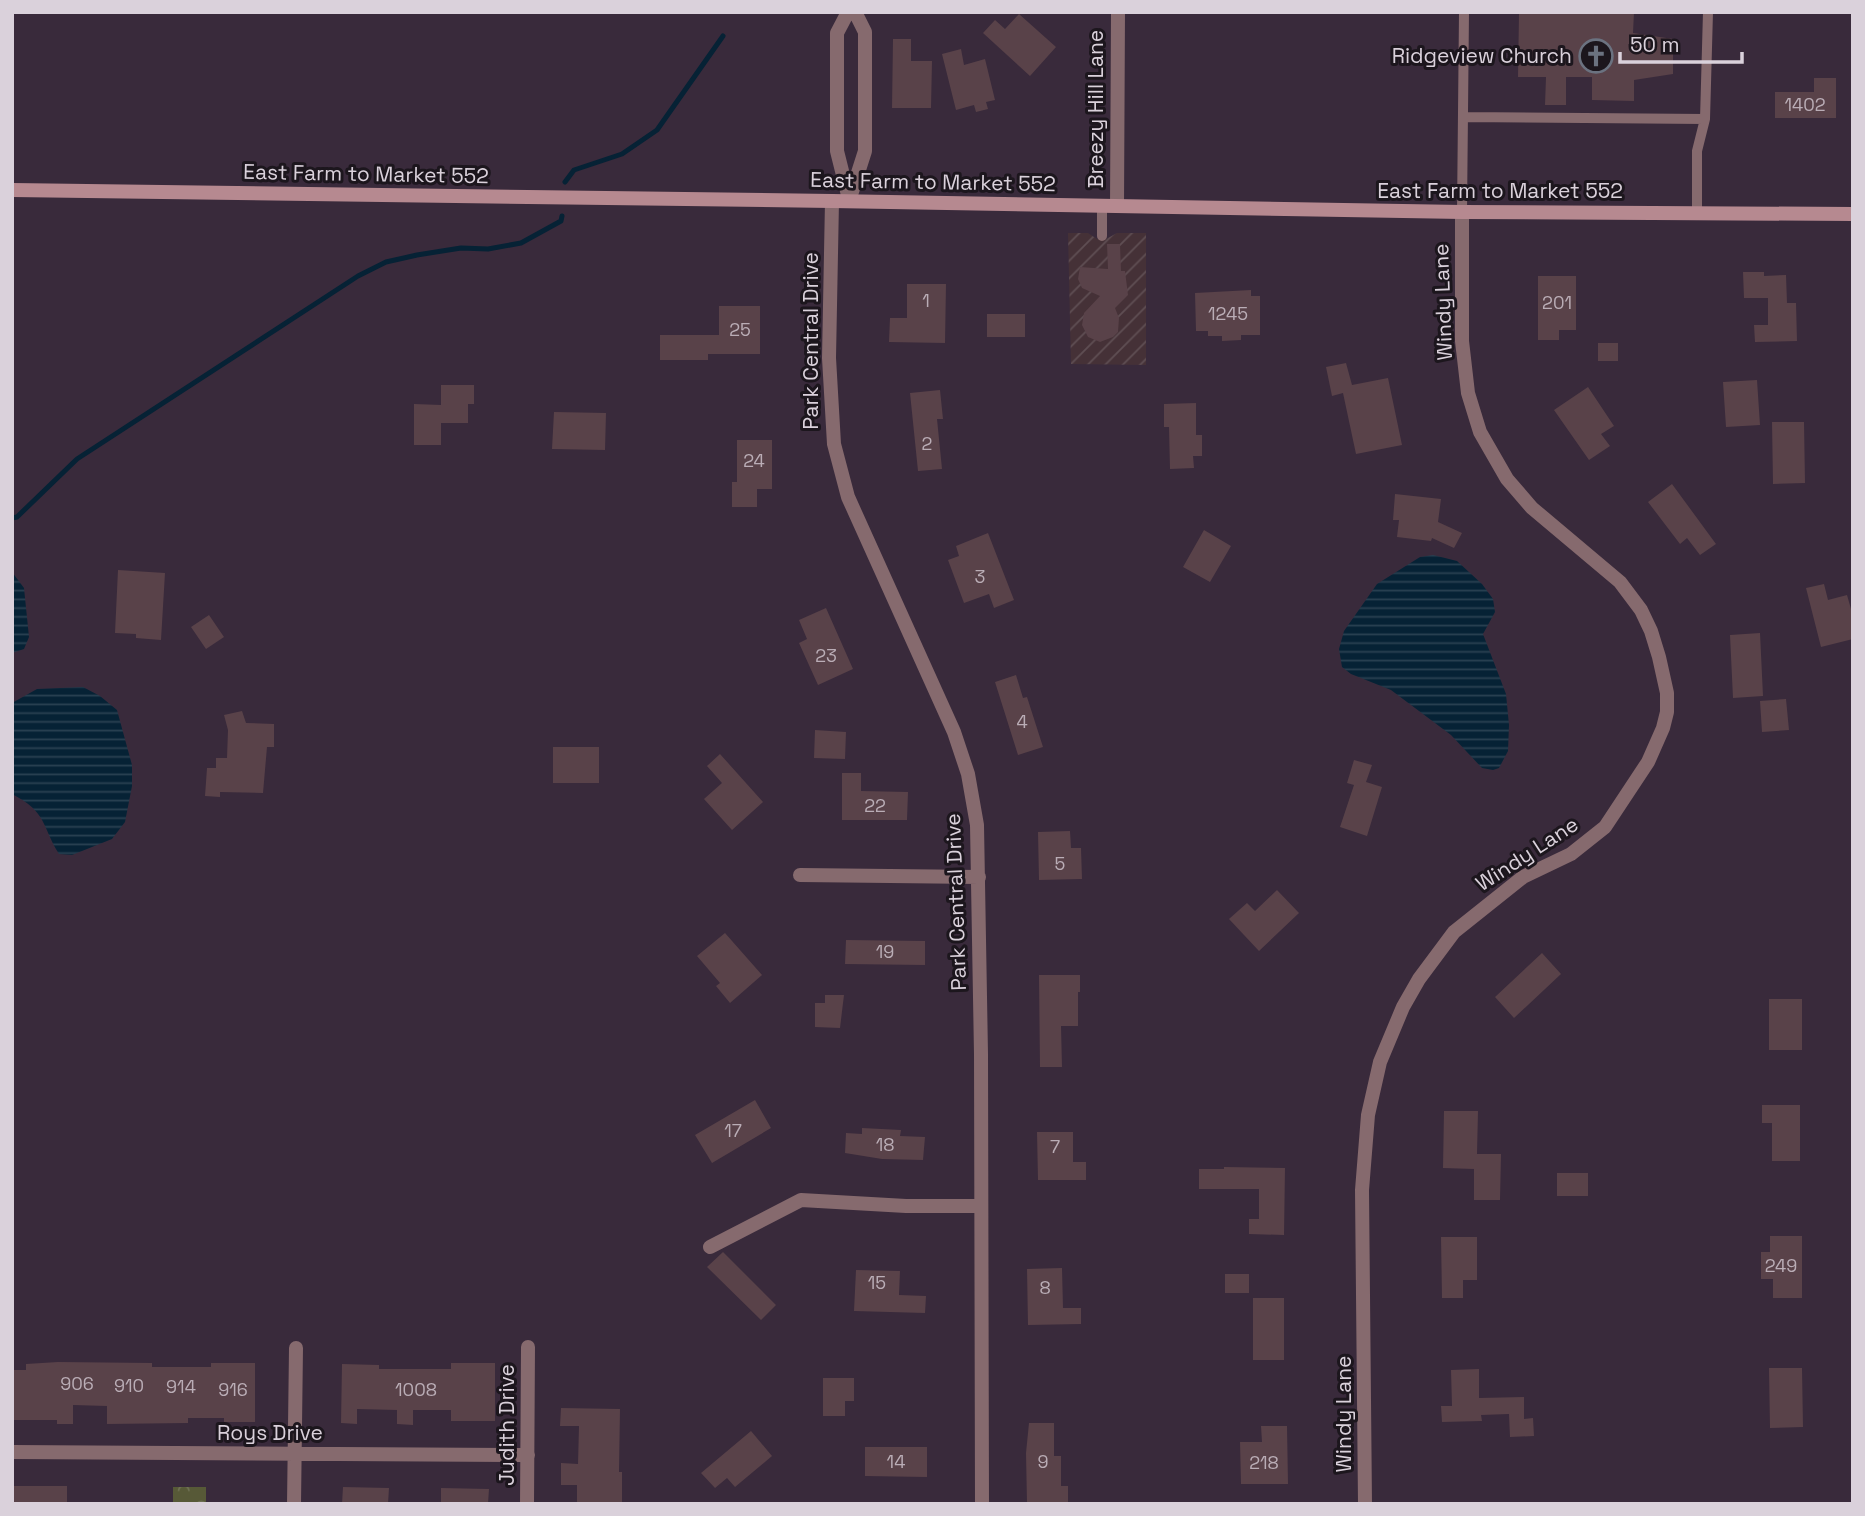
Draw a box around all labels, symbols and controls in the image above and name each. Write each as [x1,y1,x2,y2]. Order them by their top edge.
scale bar [1620,21,1742,65]
street label: Breezy Hill Lane [1082,30,1109,188]
text: 50 m [1630,31,1680,58]
church icon: Ridgeview Church [1577,37,1615,75]
place label: Ridgeview Church [1392,42,1572,69]
house number: 1402 [1784,93,1826,116]
street label: East Farm to Market 552 [243,158,489,189]
street label: East Farm to Market 552 [810,166,1056,197]
street label: East Farm to Market 552 [1377,177,1623,204]
street label: Windy Lane [1427,243,1458,361]
street label: Park Central Drive [797,252,824,430]
house number: 1 [922,289,930,312]
house number: 201 [1542,291,1572,314]
house number: 1245 [1208,302,1248,325]
house number: 25 [729,318,751,341]
house number: 2 [922,432,932,455]
house number: 24 [743,449,765,472]
house number: 3 [975,565,985,588]
house number: 23 [815,644,837,667]
house number: 4 [1016,710,1028,733]
house number: 22 [864,794,886,817]
street label: Windy Lane [1470,810,1583,897]
street label: Park Central Drive [939,813,972,991]
house number: 5 [1055,852,1065,875]
house number: 19 [876,940,894,963]
house number: 17 [724,1119,742,1142]
house number: 18 [876,1133,894,1156]
house number: 7 [1050,1135,1060,1158]
house number: 249 [1765,1254,1797,1277]
house number: 15 [868,1271,886,1294]
house number: 8 [1039,1276,1051,1299]
street label: Windy Lane [1330,1355,1357,1473]
street label: Judith Drive [493,1364,520,1486]
house number: 906 [60,1372,94,1395]
house number: 910 [114,1374,144,1397]
house number: 914 [166,1375,196,1398]
house number: 916 [218,1378,248,1401]
house number: 1008 [395,1378,437,1401]
street label: Roys Drive [217,1419,323,1446]
house number: 14 [887,1450,905,1473]
house number: 9 [1037,1450,1049,1473]
house number: 218 [1249,1451,1279,1474]

